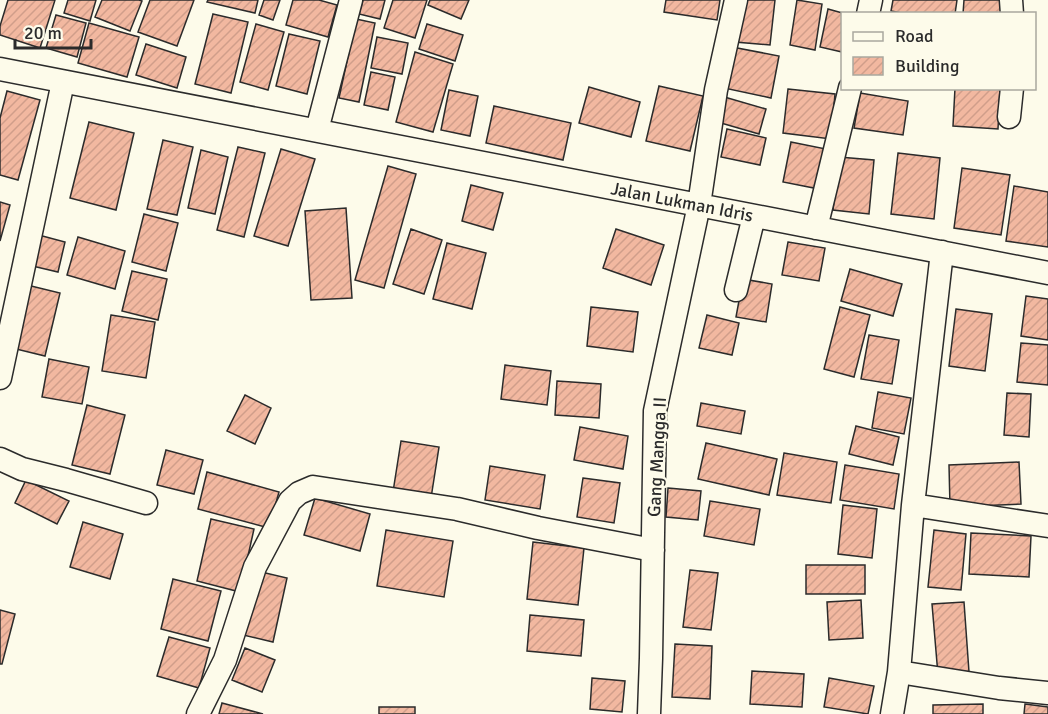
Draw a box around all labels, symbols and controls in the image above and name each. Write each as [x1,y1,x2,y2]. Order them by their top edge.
scale bar [15,12,92,50]
legend [841,12,1036,90]
text: 20 m [24,22,62,44]
text: Road [895,25,934,47]
text: Building [895,55,959,77]
street label: Jalan Lukman Idris [609,177,755,227]
street label: Gang Mangga II [643,396,671,518]

